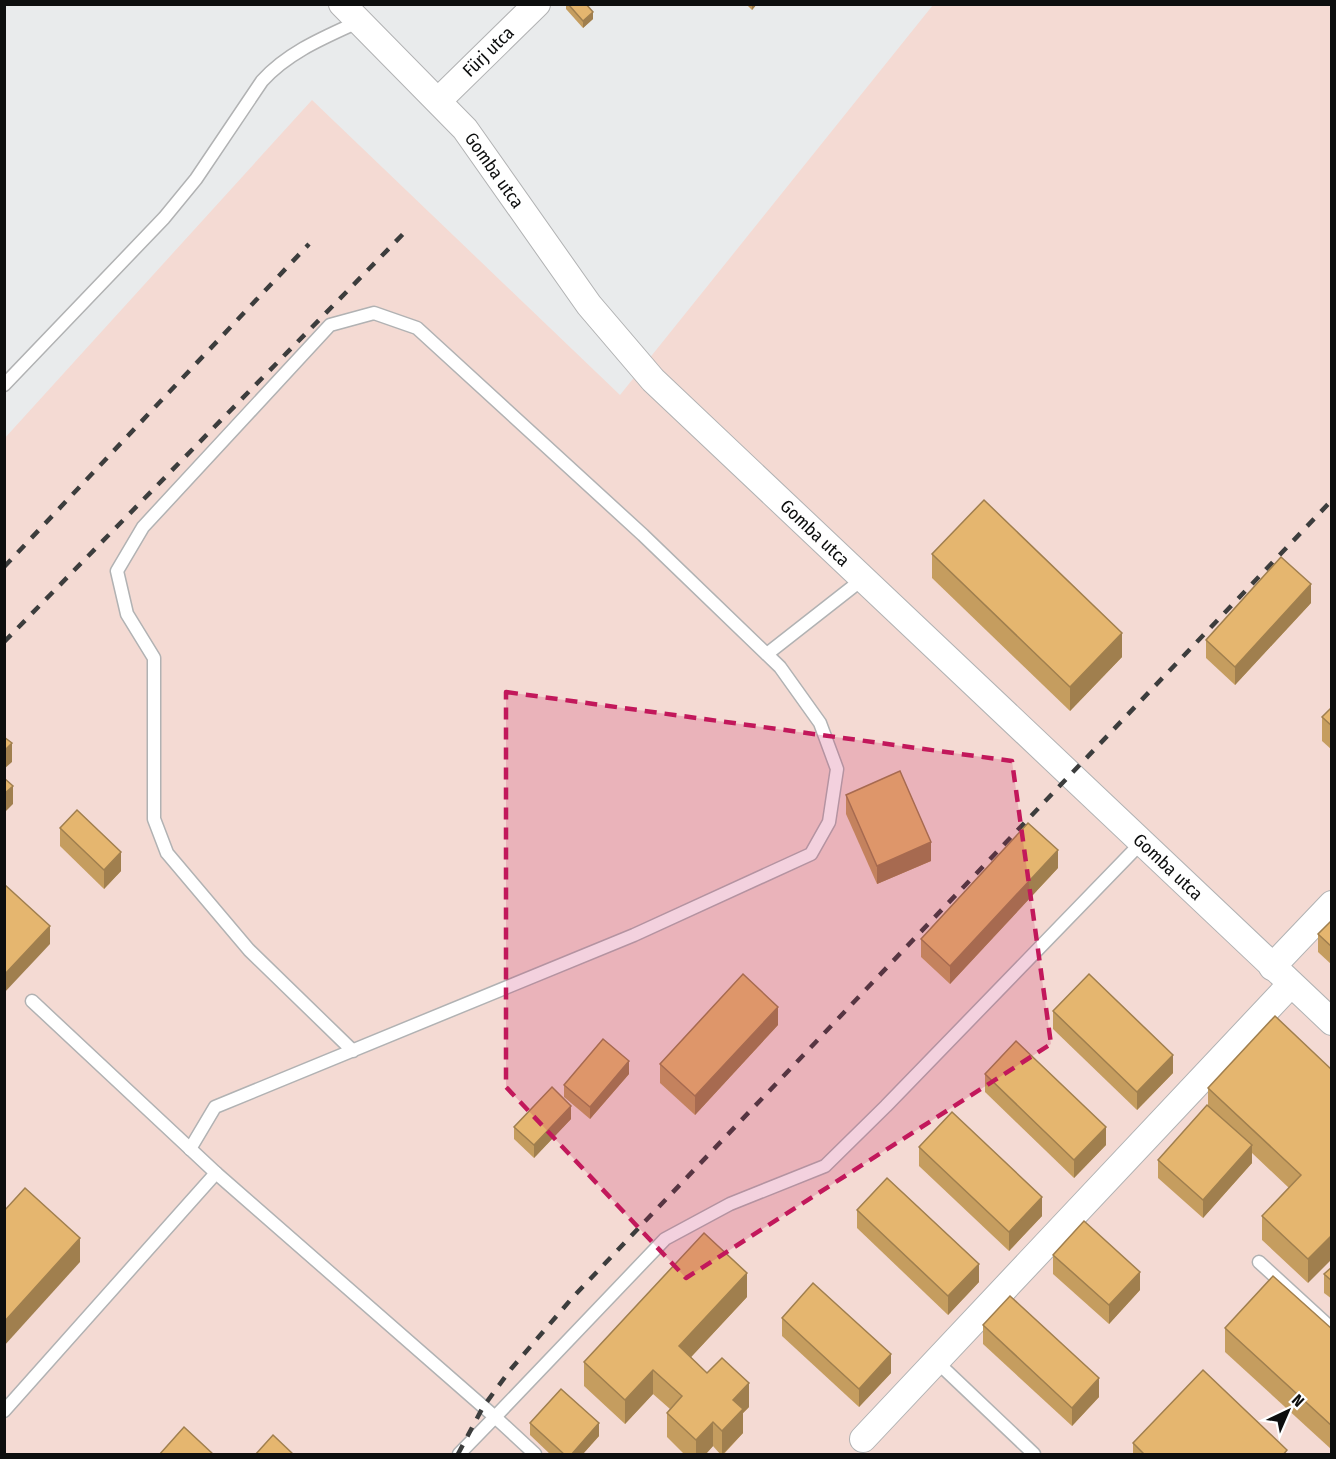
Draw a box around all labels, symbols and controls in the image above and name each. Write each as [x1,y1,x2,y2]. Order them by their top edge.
street label: Fürj utca [458,22,519,82]
street label: Gomba utca [460,128,528,213]
street label: Gomba utca [775,495,854,571]
street label: Gomba utca [1129,829,1207,905]
north arrow [1258,1381,1318,1441]
text: N [1288,1390,1308,1411]

